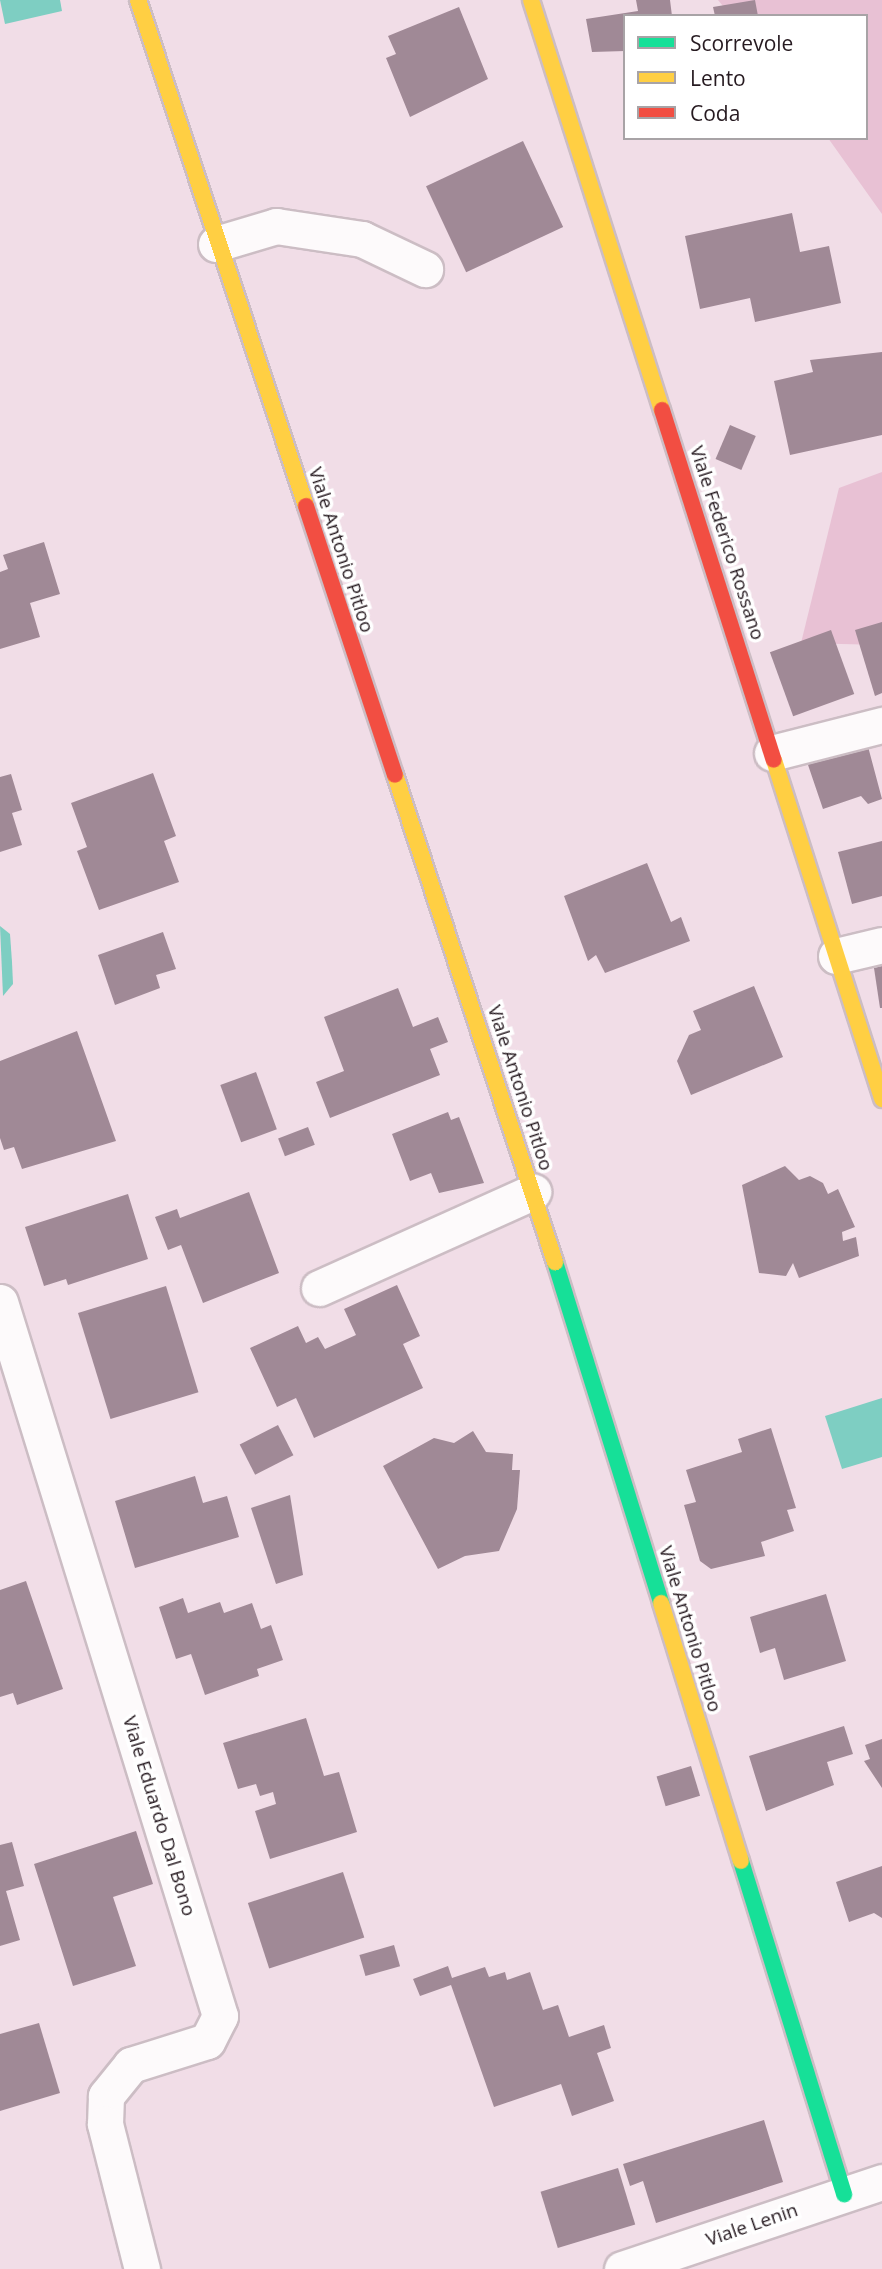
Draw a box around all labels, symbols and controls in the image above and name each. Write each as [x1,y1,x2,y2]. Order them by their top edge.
legend [623,14,868,140]
text: Scorrevole [690,29,793,57]
text: Lento [690,64,746,92]
text: Coda [690,99,740,127]
street label: Viale Federico Rossano [685,443,769,643]
street label: Viale Antonio Pitloo [304,464,378,636]
street label: Viale Antonio Pitloo [483,1002,557,1174]
street label: Viale Antonio Pitloo [654,1543,726,1715]
street label: Viale Eduardo Dal Bono [118,1713,200,1919]
street label: Viale Lenin [703,2199,801,2251]

